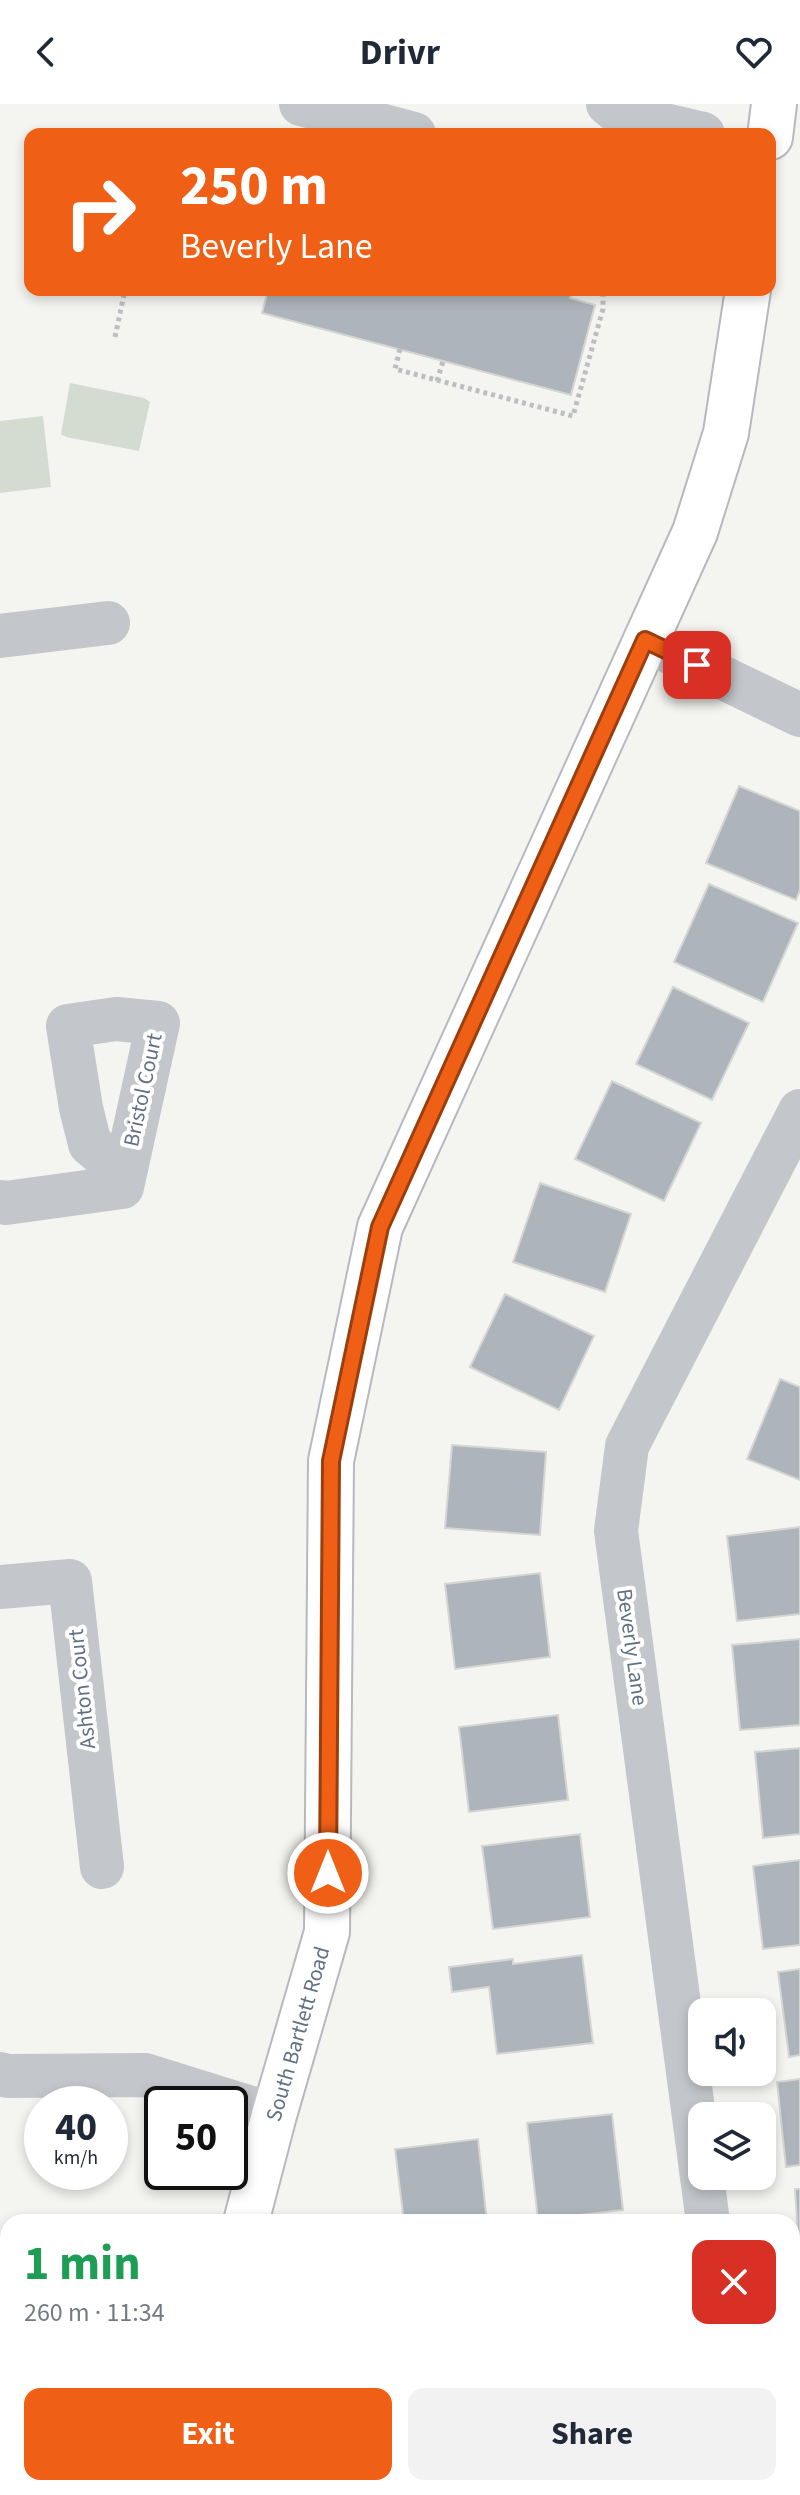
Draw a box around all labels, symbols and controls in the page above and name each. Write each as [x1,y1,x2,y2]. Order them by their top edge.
text: Drivr [360,27,440,78]
icon: back [24,30,68,74]
icon: heart [732,30,776,74]
text: 250 m [180,147,328,226]
icon: right [48,160,152,264]
text: Beverly Lane [180,221,373,272]
pin [663,631,731,699]
icon: arrive [675,643,719,687]
street label: Bristol Court [115,1030,171,1150]
street label: Beverly Lane [608,1586,656,1708]
street label: Ashton Court [60,1627,104,1751]
position arrow [286,1831,370,1915]
street label: South Bartlett Road [258,1943,338,2125]
map controls [688,1998,776,2190]
button: sound [688,1998,776,2086]
speed limit sign: 50 [144,2086,248,2190]
text: 40 [55,2099,97,2156]
button: layers [688,2102,776,2190]
text: km/h [54,2144,98,2172]
text: 1 min [24,2230,141,2298]
button: close [692,2240,776,2324]
text: 260 m · 11:34 [24,2294,165,2331]
button: Exit [24,2388,392,2480]
button: Share [408,2388,776,2480]

